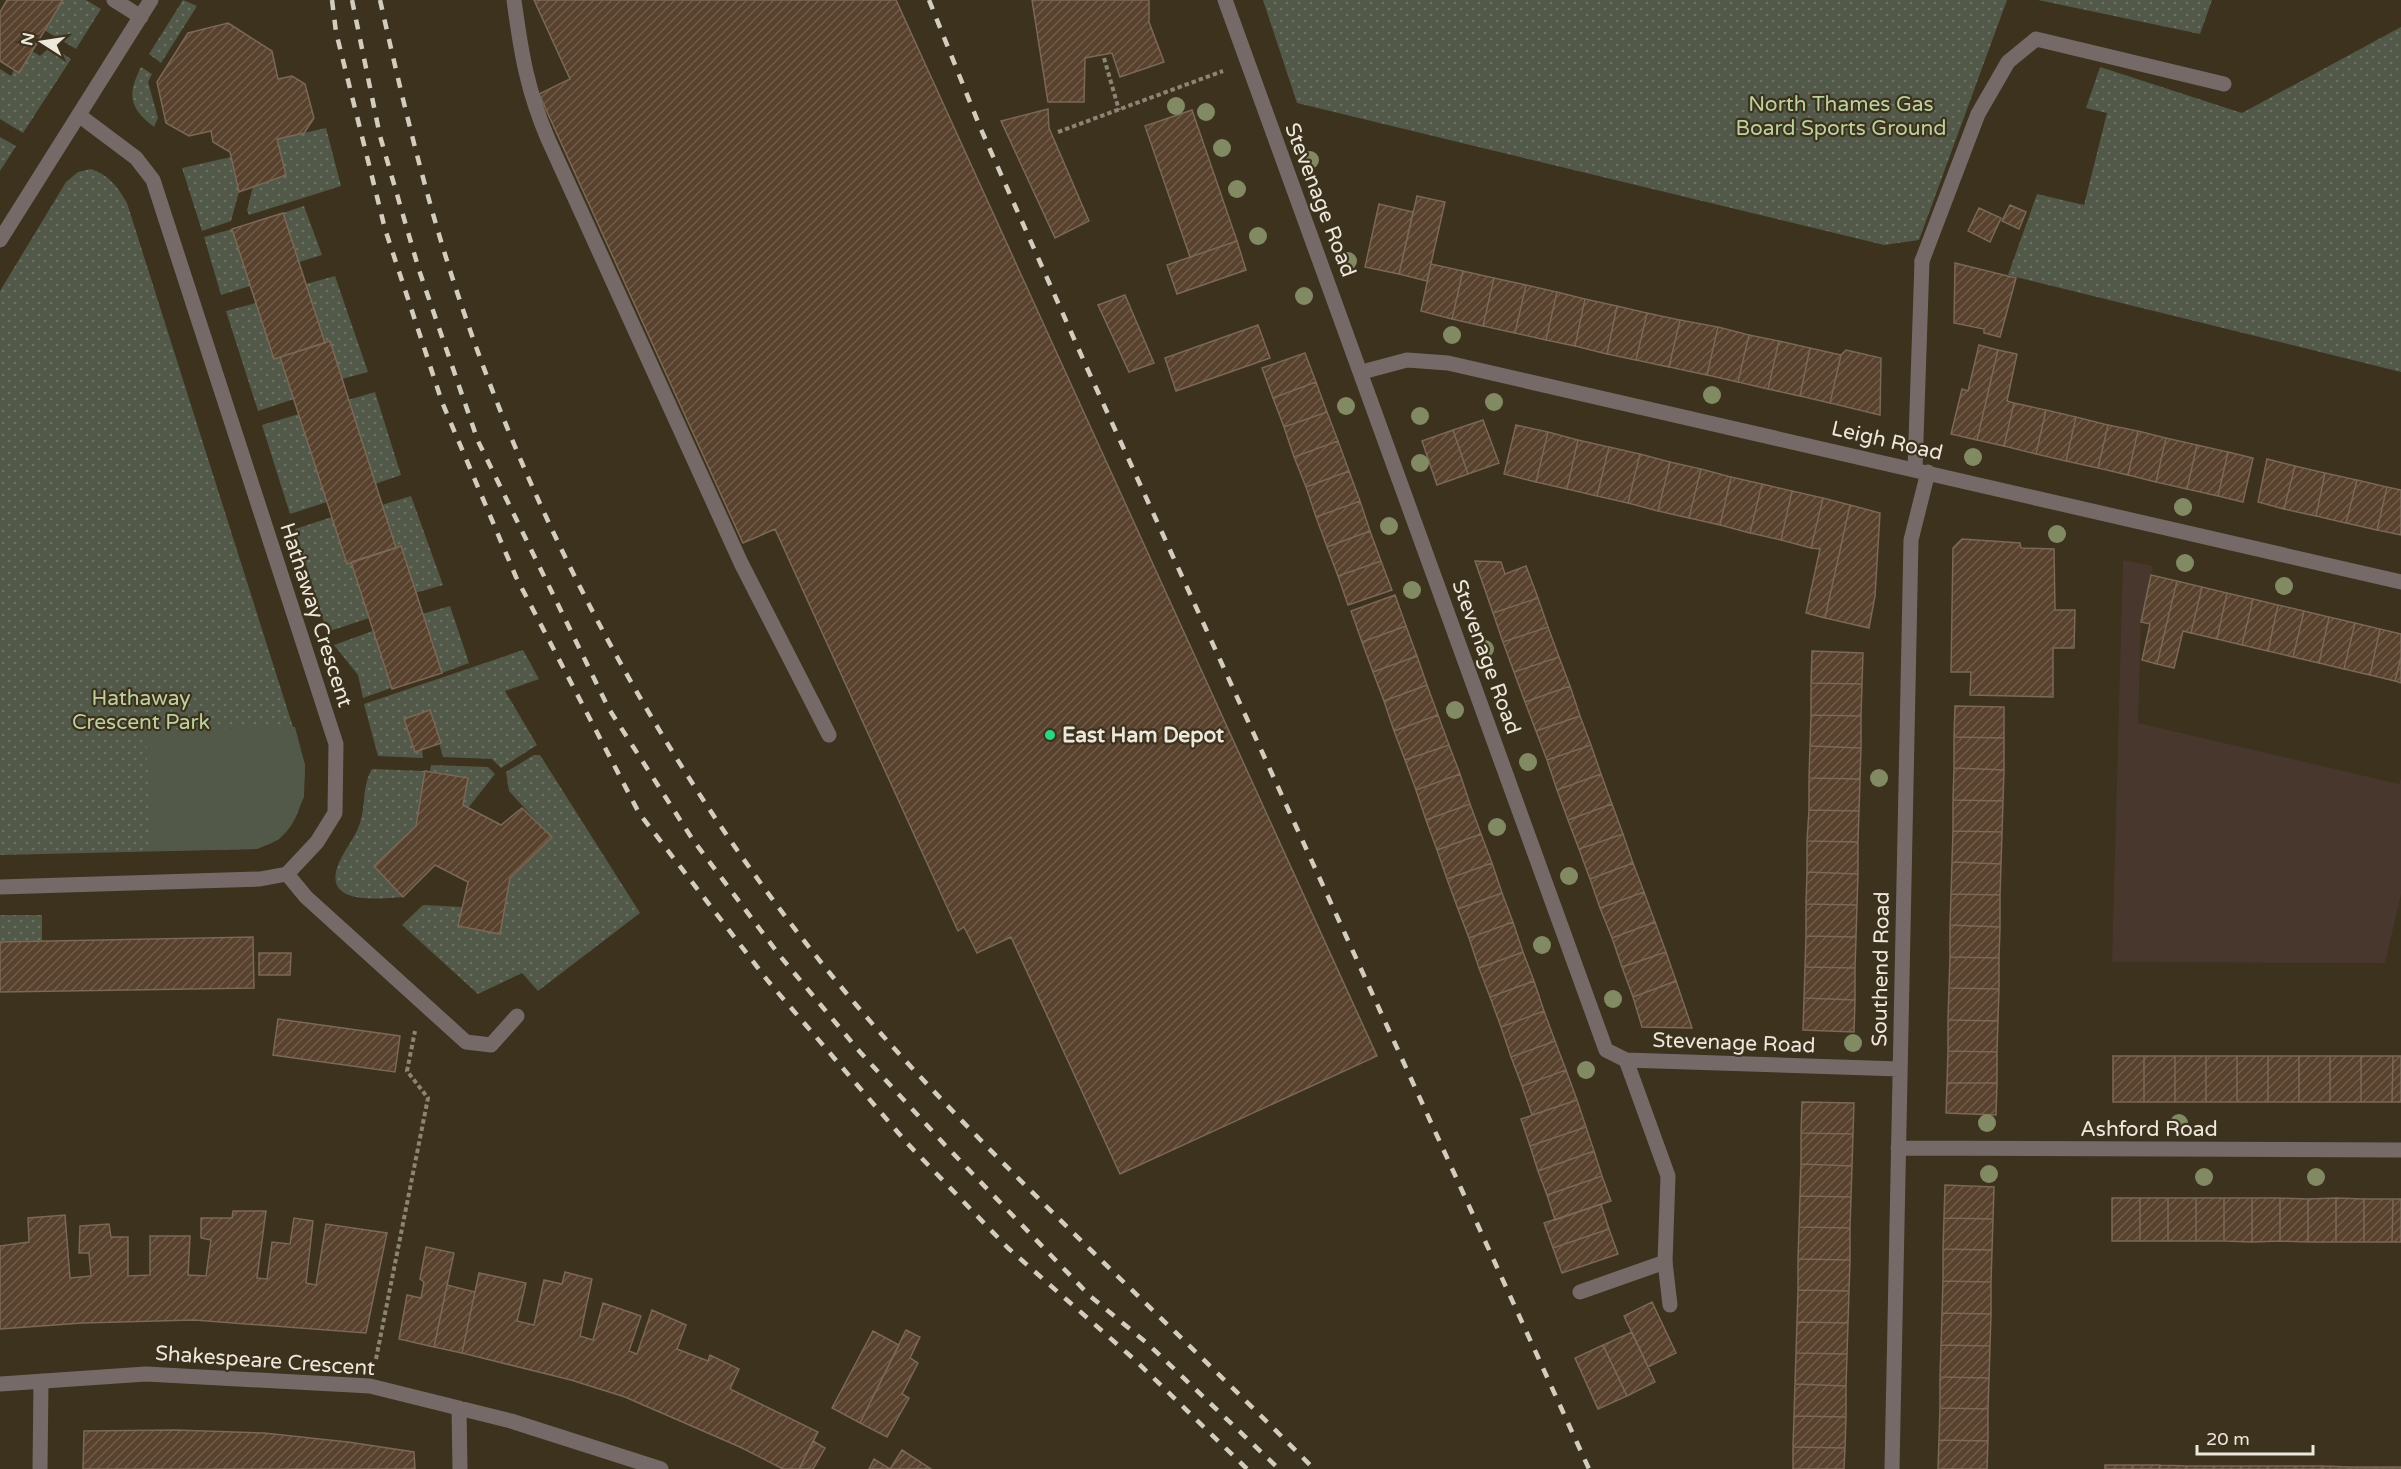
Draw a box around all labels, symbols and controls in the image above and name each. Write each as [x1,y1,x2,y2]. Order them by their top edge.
north arrow [12,12,72,72]
text: N [17,31,39,47]
park label: North Thames Gas Board Sports Ground [1735,92,1947,141]
street label: Stevenage Road [1279,119,1361,281]
street label: Leigh Road [1829,416,1945,466]
street label: Hathaway Crescent [274,520,358,710]
street label: Stevenage Road [1446,576,1526,738]
park label: Hathaway Crescent Park [72,686,210,735]
place label: East Ham Depot [1062,723,1224,748]
marker: East Ham Depot [1043,728,1057,742]
street label: Southend Road [1867,891,1895,1047]
street label: Stevenage Road [1652,1028,1816,1058]
street label: Ashford Road [2080,1117,2218,1142]
street label: Shakespeare Crescent [154,1341,376,1381]
scale bar [2197,1418,2312,1456]
text: 20 m [2206,1428,2250,1450]

